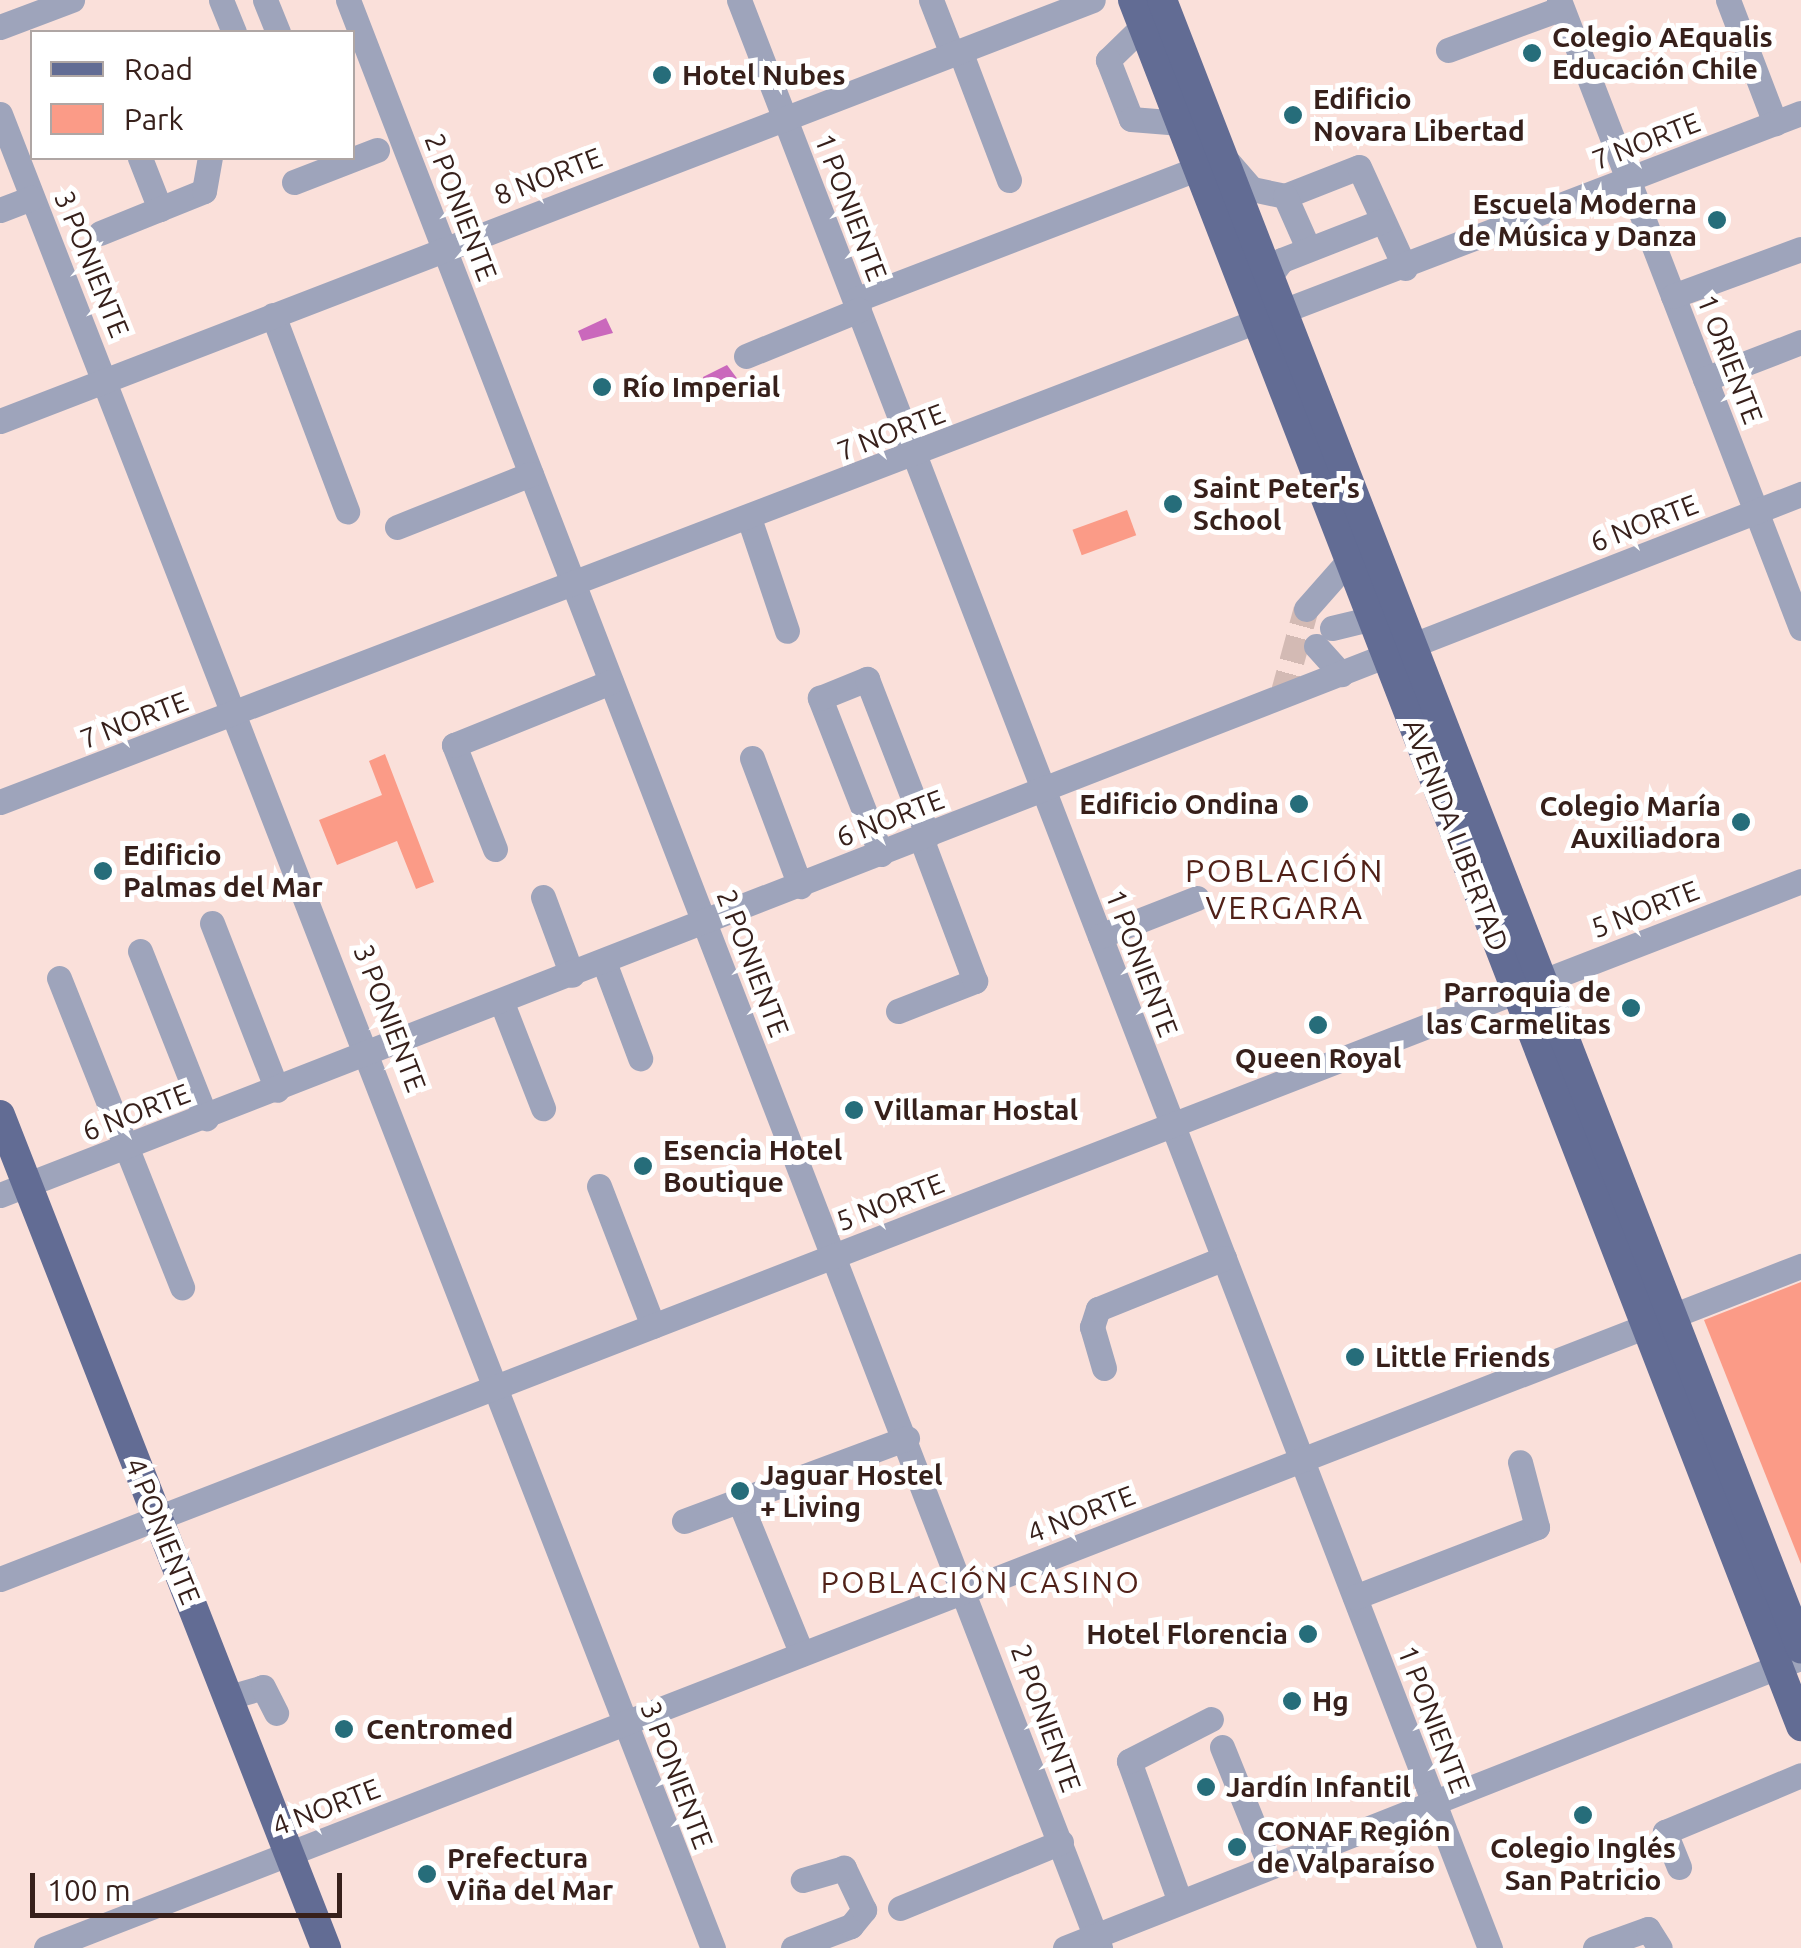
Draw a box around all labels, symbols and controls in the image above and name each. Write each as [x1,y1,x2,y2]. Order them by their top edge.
place label: Colegio AEqualis Educación Chile [1552,20,1773,86]
legend [30,30,355,160]
marker: Colegio AEqualis Educación Chile [1521,42,1543,64]
text: Road [124,52,193,86]
place label: Hotel Nubes [682,58,845,92]
marker: Hotel Nubes [651,64,673,86]
place label: Edificio Novara Libertad [1313,82,1525,148]
text: Park [124,102,184,136]
marker: Edificio Novara Libertad [1282,104,1304,126]
street label: 7 NORTE [1587,105,1705,177]
street label: 2 PONIENTE [418,129,504,285]
street label: 1 PONIENTE [808,129,894,285]
street label: 8 NORTE [489,140,607,212]
street label: 3 PONIENTE [47,186,137,342]
place label: Escuela Moderna de Música y Danza [1458,187,1697,253]
marker: Escuela Moderna de Música y Danza [1706,209,1728,231]
street label: 1 ORIENTE [1690,290,1770,428]
place label: Río Imperial [622,370,780,404]
marker: Río Imperial [591,376,613,398]
street label: 7 NORTE [832,396,950,468]
place label: Saint Peter's School [1193,471,1360,537]
street label: 6 NORTE [1585,487,1703,559]
marker: Saint Peter's School [1162,493,1184,515]
street label: 7 NORTE [75,684,193,756]
street label: AVENIDA LIBERTAD [1396,714,1516,956]
street label: 6 NORTE [831,782,949,854]
place label: Edificio Ondina [1079,787,1279,821]
place label: Colegio María Auxiliadora [1540,789,1721,855]
marker: Edificio Ondina [1288,793,1310,815]
marker: Colegio María Auxiliadora [1730,811,1752,833]
place label: Edificio Palmas del Mar [123,838,323,904]
district label: POBLACIÓN VERGARA [1185,852,1385,927]
marker: Edificio Palmas del Mar [92,860,114,882]
street label: 5 NORTE [1586,873,1704,945]
street label: 2 PONIENTE [710,885,796,1041]
street label: 1 PONIENTE [1099,885,1185,1041]
street label: 3 PONIENTE [347,940,433,1096]
place label: Parroquia de las Carmelitas [1426,975,1611,1041]
marker: Parroquia de las Carmelitas [1620,997,1642,1019]
marker: Queen Royal [1307,1014,1329,1036]
place label: Queen Royal [1235,1041,1401,1075]
street label: 6 NORTE [77,1076,195,1148]
place label: Villamar Hostal [874,1093,1078,1127]
marker: Villamar Hostal [843,1099,865,1121]
place label: Esencia Hotel Boutique [663,1133,842,1199]
marker: Esencia Hotel Boutique [632,1155,654,1177]
street label: 5 NORTE [831,1166,949,1238]
place label: Little Friends [1375,1340,1551,1374]
marker: Little Friends [1344,1346,1366,1368]
street label: 4 PONIENTE [118,1453,208,1609]
place label: Jaguar Hostel + Living [760,1458,943,1524]
street label: 4 NORTE [1022,1478,1140,1550]
marker: Jaguar Hostel + Living [729,1480,751,1502]
district label: POBLACIÓN CASINO [821,1564,1141,1600]
place label: Hotel Florencia [1086,1617,1288,1651]
marker: Hotel Florencia [1297,1623,1319,1645]
street label: 2 PONIENTE [1004,1640,1088,1796]
street label: 1 PONIENTE [1391,1641,1477,1797]
place label: Hg [1312,1684,1349,1718]
marker: Hg [1281,1690,1303,1712]
street label: 3 PONIENTE [634,1697,720,1853]
place label: Centromed [366,1712,513,1746]
marker: Centromed [331,1716,357,1742]
place label: Jardín Infantil [1226,1770,1411,1804]
street label: 4 NORTE [267,1771,385,1843]
marker: Jardín Infantil [1195,1776,1217,1798]
marker: Colegio Inglés San Patricio [1572,1804,1594,1826]
place label: CONAF Región de Valparaíso [1257,1814,1451,1880]
place label: Colegio Inglés San Patricio [1490,1831,1676,1897]
marker: CONAF Región de Valparaíso [1226,1836,1248,1858]
place label: Prefectura Viña del Mar [447,1841,613,1907]
scale bar [35,1853,348,1915]
marker: Prefectura Viña del Mar [416,1863,438,1885]
text: 100 m [47,1873,131,1907]

